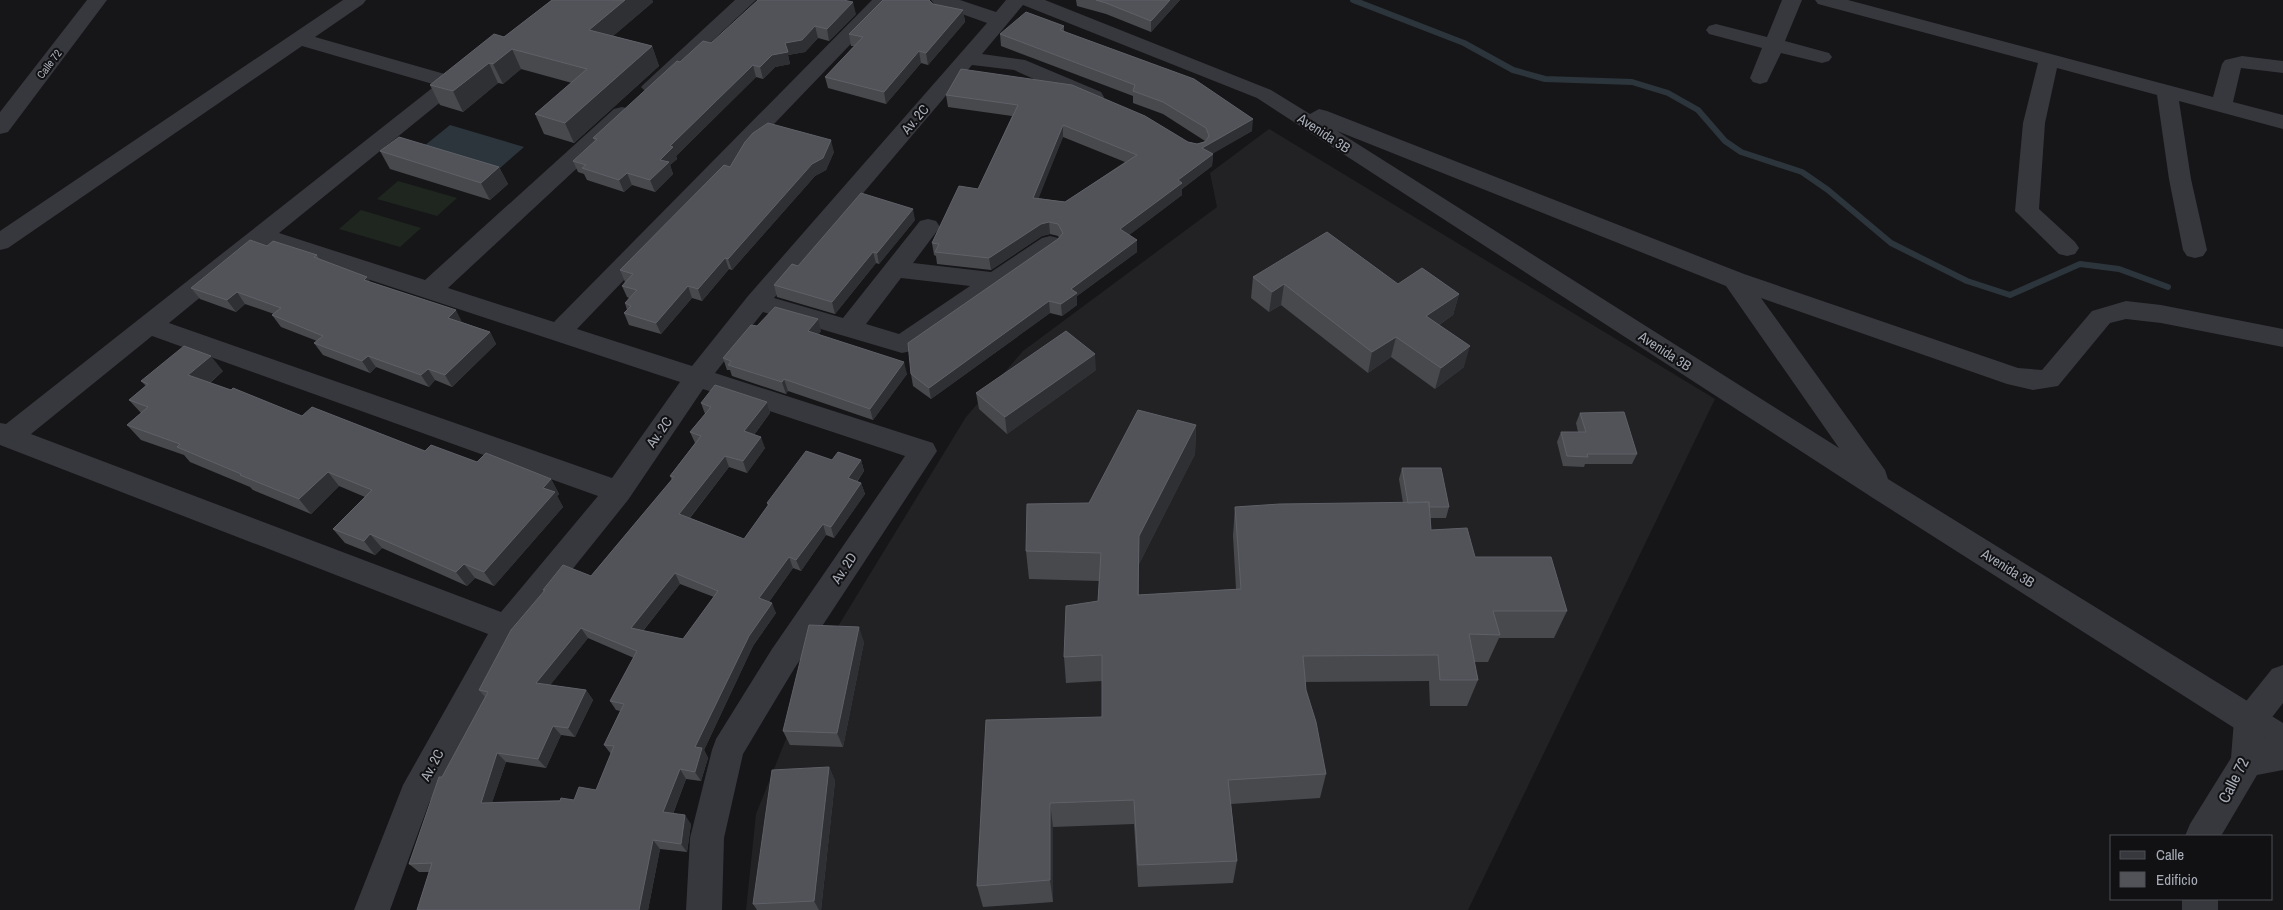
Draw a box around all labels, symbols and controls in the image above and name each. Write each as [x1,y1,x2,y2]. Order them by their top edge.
street label: Calle 72 [33,47,65,81]
street label: Av. 2C [897,100,933,138]
street label: Avenida 3B [1293,109,1354,157]
street label: Avenida 3B [1634,327,1695,375]
street label: Av. 2C [641,413,676,452]
street label: Avenida 3B [1977,544,2038,591]
street label: Av. 2D [827,549,861,588]
street label: Av. 2C [416,746,448,785]
street label: Calle 72 [2212,754,2254,806]
legend [2110,835,2273,900]
text: Calle [2156,844,2184,865]
text: Edificio [2156,869,2198,890]

